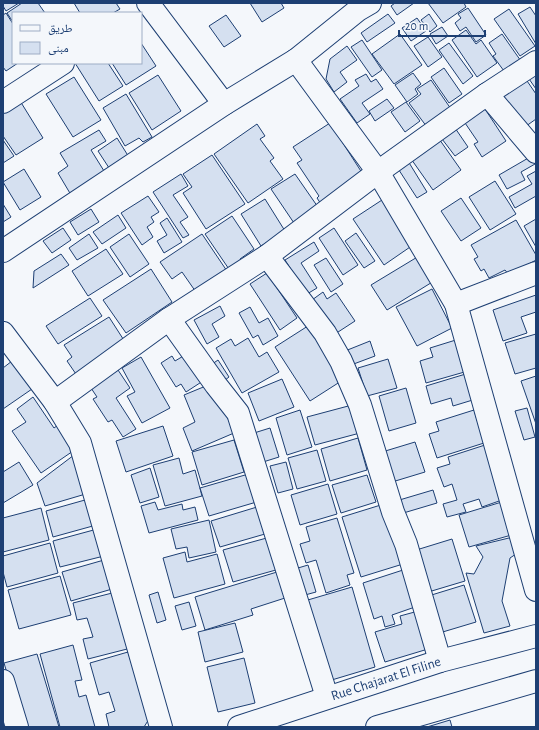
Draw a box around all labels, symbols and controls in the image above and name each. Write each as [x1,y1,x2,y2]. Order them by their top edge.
legend [12,12,142,64]
scale bar [399,12,485,38]
text: 20 m [405,20,428,32]
text: طريق [48,22,73,35]
text: مبنى [48,42,69,55]
street label: Rue Chajarat El Filine [329,655,443,703]

